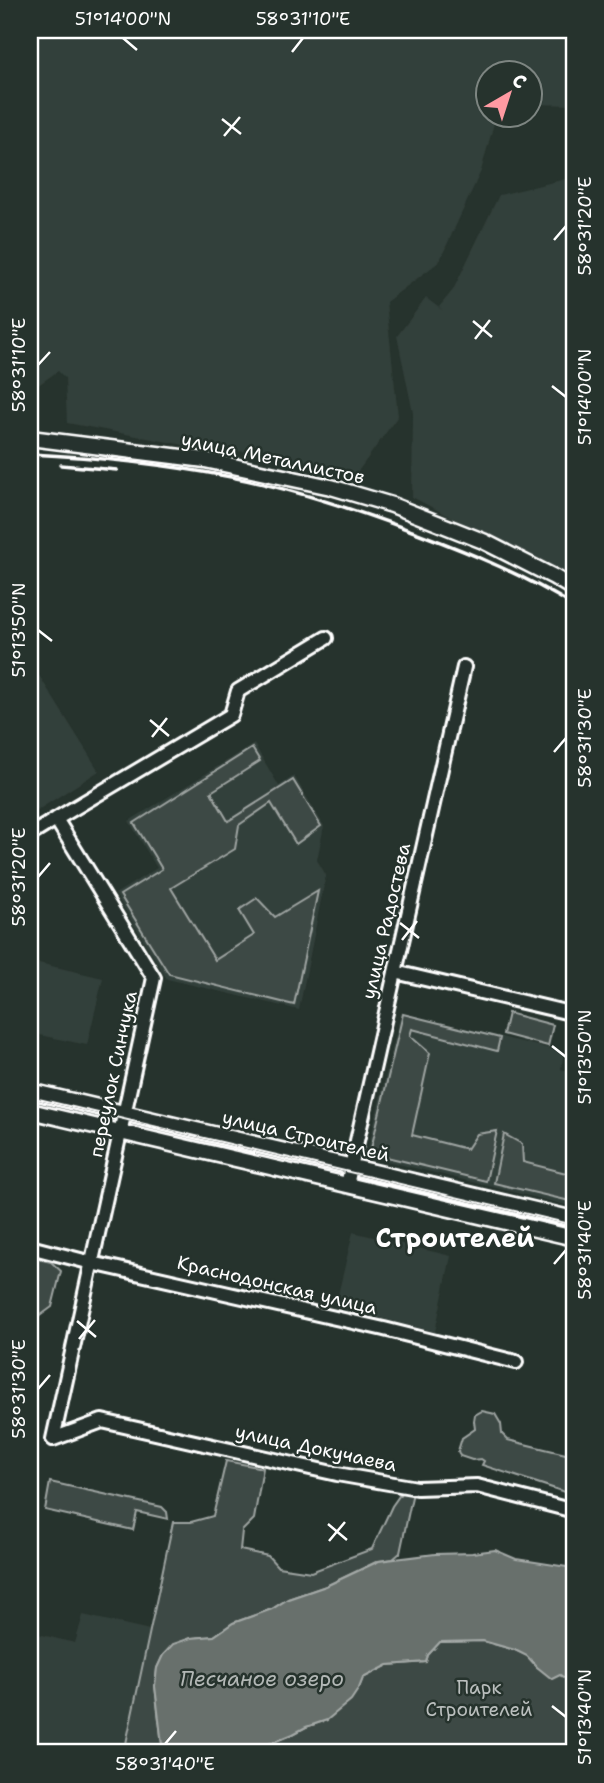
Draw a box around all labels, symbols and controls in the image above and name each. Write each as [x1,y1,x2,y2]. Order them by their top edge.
text: 51°14'00"N [75,7,171,31]
text: 58°31'10"E [256,7,350,31]
north arrow [475,60,544,130]
text: С [507,68,532,95]
text: 58°31'20"E [573,176,597,276]
text: 58°31'10"E [7,318,31,412]
text: 51°14'00"N [573,349,597,445]
street label: улица Металлистов [179,426,367,490]
text: 51°13'50"N [7,582,31,678]
text: 58°31'30"E [573,688,597,788]
text: 58°31'20"E [7,827,31,927]
street label: улица Радостева [356,840,416,1002]
street label: переулок Синчука [83,988,143,1160]
text: 51°13'50"N [573,1009,597,1105]
street label: улица Строителей [220,1105,392,1167]
text: 58°31'40"E [573,1200,597,1300]
district label: Строителей [376,1220,534,1255]
street label: Краснодонская улица [175,1250,380,1320]
text: 58°31'30"E [7,1339,31,1439]
street label: улица Докучаева [233,1419,399,1477]
water label: Песчаное озеро [180,1665,344,1693]
text: 51°13'40"N [573,1669,597,1765]
park label: Парк Строителей [425,1675,533,1722]
text: 58°31'40"E [115,1752,215,1776]

